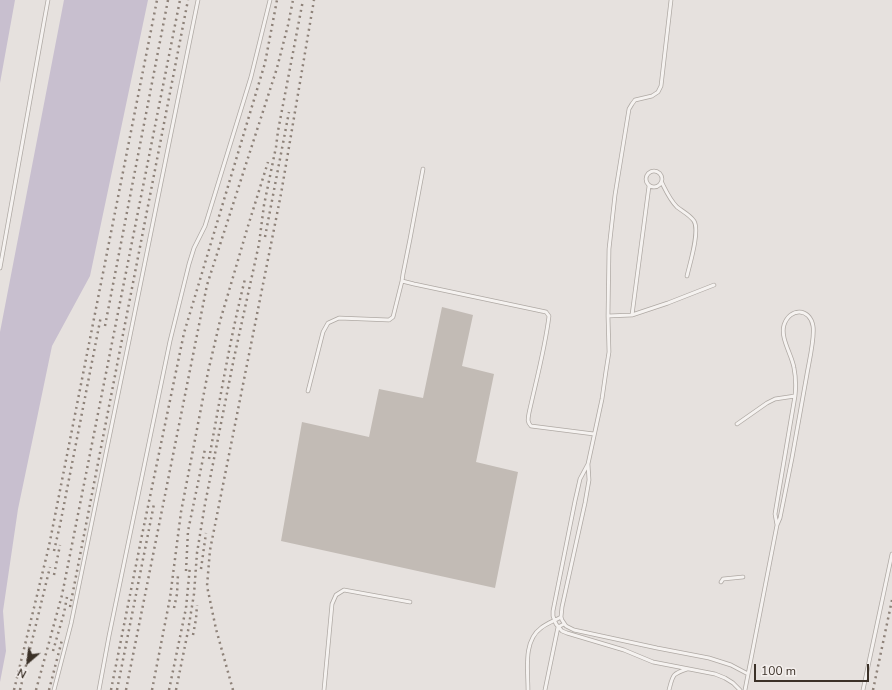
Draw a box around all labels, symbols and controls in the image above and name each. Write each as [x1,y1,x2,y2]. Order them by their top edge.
north arrow [8,642,48,682]
scale bar [756,656,871,682]
text: 100 m [761,663,796,679]
text: N [15,664,29,682]

